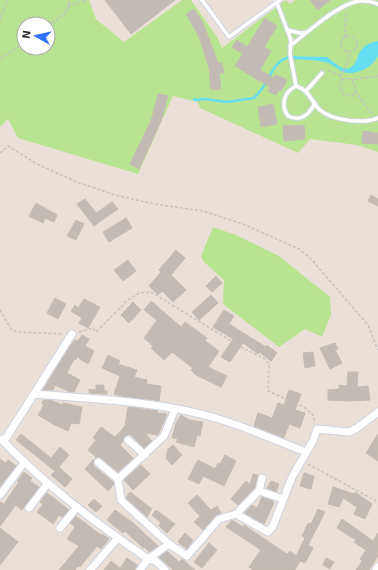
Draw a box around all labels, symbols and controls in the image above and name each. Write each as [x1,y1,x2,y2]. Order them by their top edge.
north arrow [16,16,56,56]
text: N [19,30,33,39]

